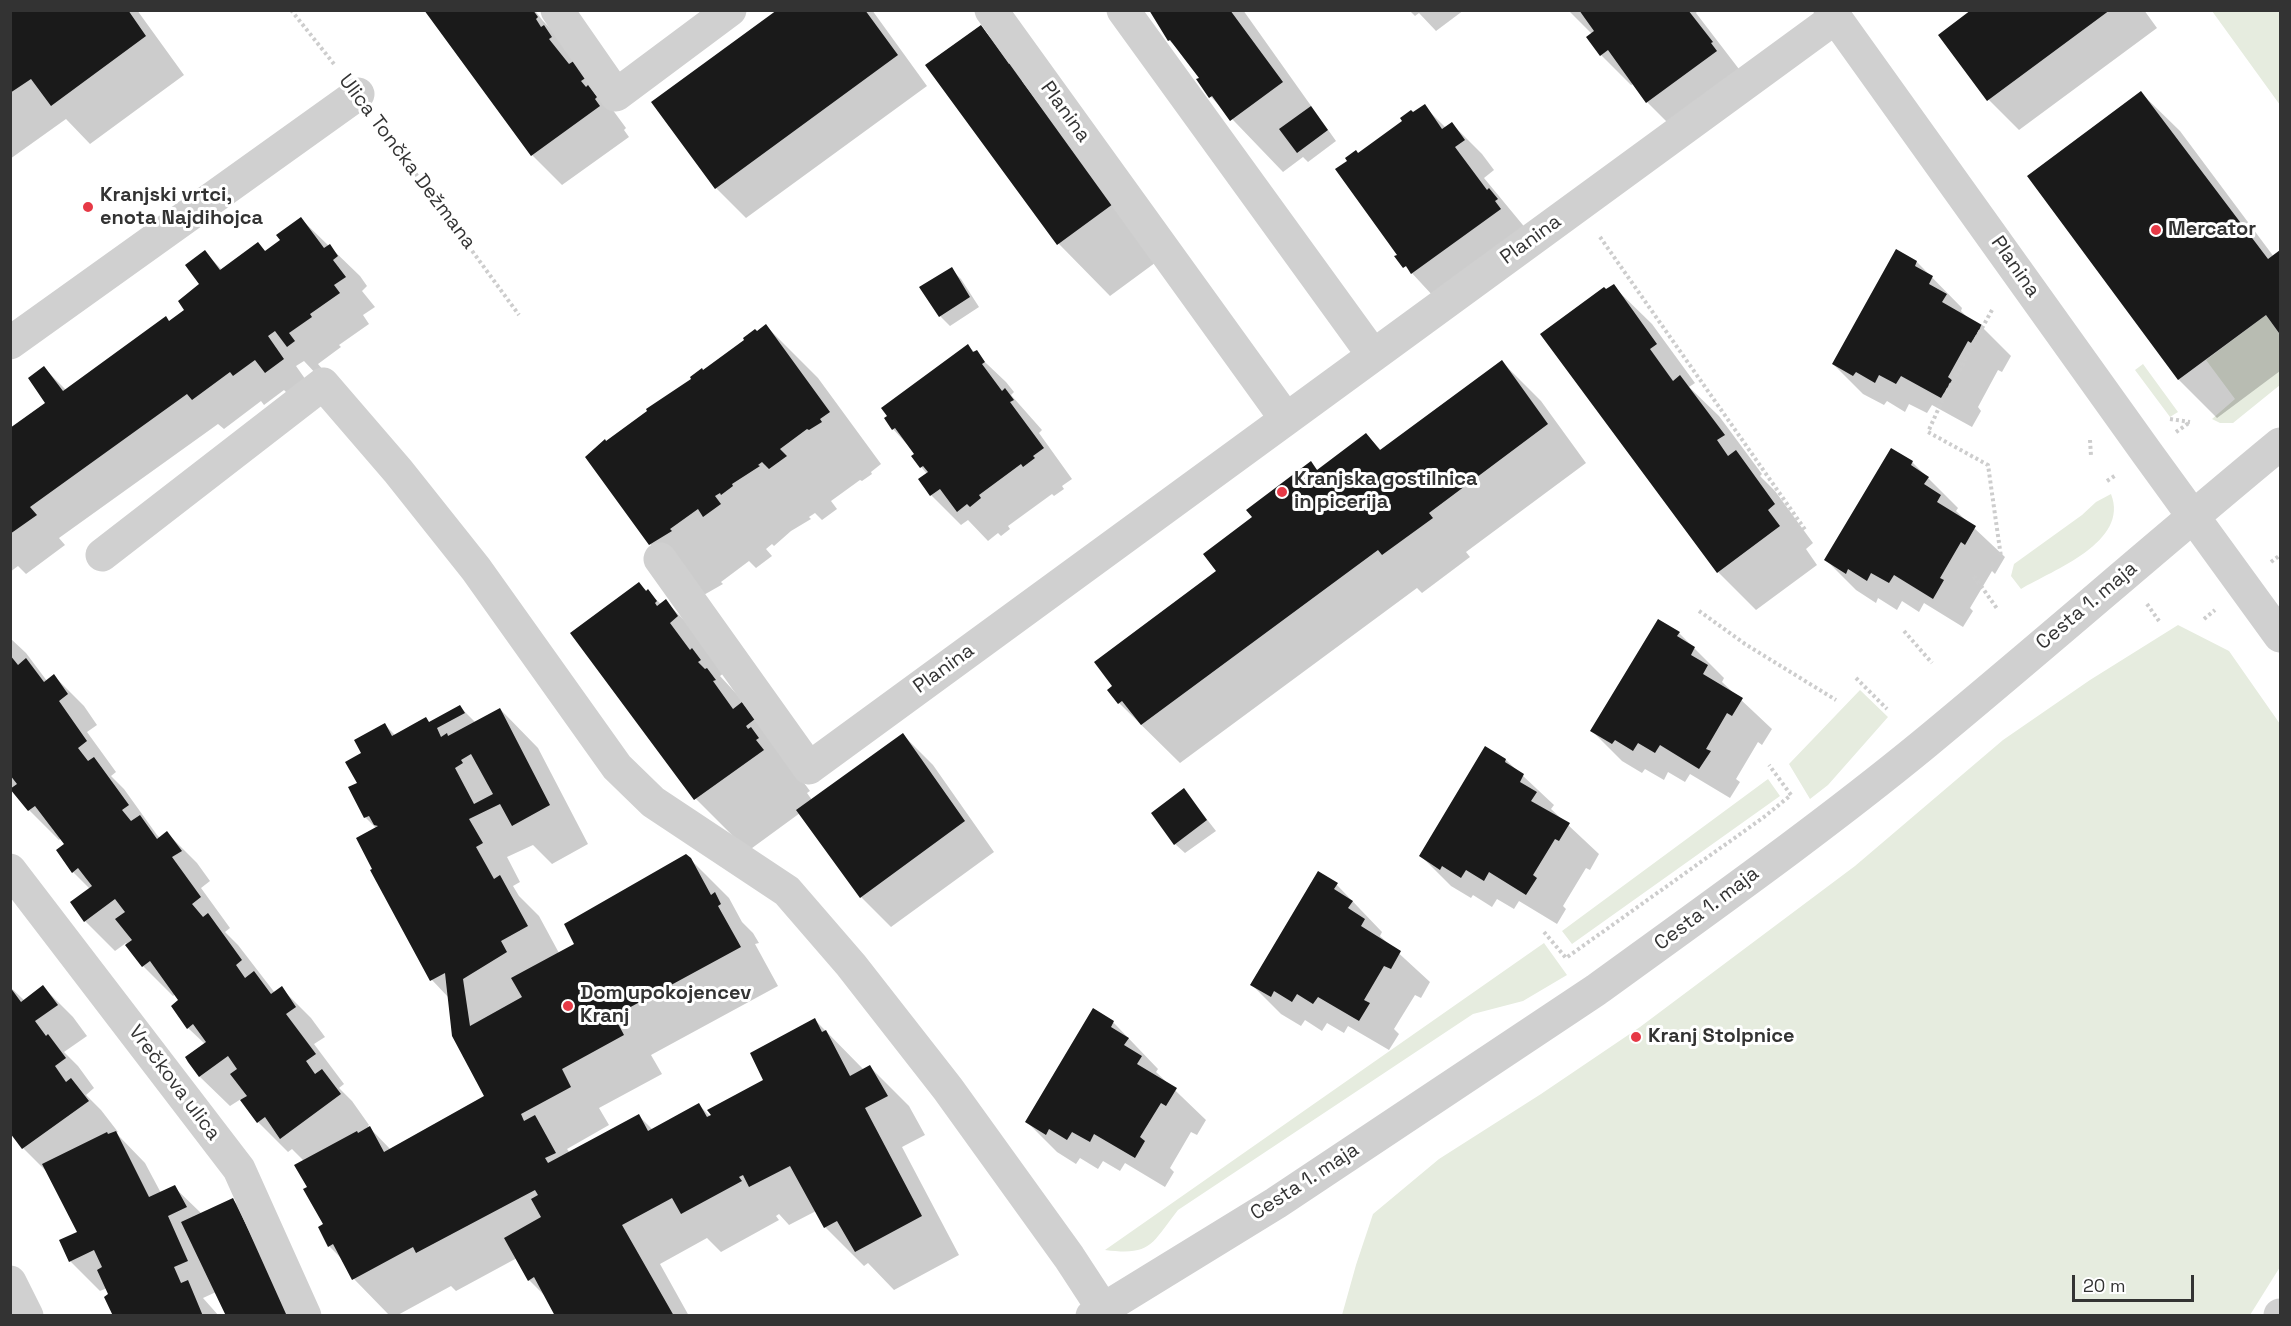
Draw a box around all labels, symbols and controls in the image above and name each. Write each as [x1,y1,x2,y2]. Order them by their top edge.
street label: Ulica Tončka Dežmana [333,70,481,254]
street label: Planina [1035,77,1095,147]
place label: Kranjski vrtci, enota Najdihojca [100,184,263,231]
marker: Kranjski vrtci, enota Najdihojca [81,200,95,214]
street label: Planina [1496,210,1566,270]
place label: Mercator [2168,218,2256,242]
marker: Mercator [2149,223,2163,237]
street label: Planina [1985,232,2045,302]
place label: Kranjska gostilnica in picerija [1294,468,1478,515]
marker: Kranjska gostilnica in picerija [1275,485,1289,499]
street label: Cesta 1. maja [2032,557,2142,655]
street label: Planina [909,639,979,699]
street label: Cesta 1. maja [1650,862,1764,956]
place label: Dom upokojencev Kranj [580,982,751,1029]
marker: Dom upokojencev Kranj [561,999,575,1013]
street label: Vrečkova ulica [123,1021,225,1145]
place label: Kranj Stolpnice [1648,1025,1795,1049]
marker: Kranj Stolpnice [1629,1030,1643,1044]
street label: Cesta 1. maja [1246,1138,1364,1226]
scale bar [2075,1263,2196,1301]
text: 20 m [2083,1274,2126,1297]

